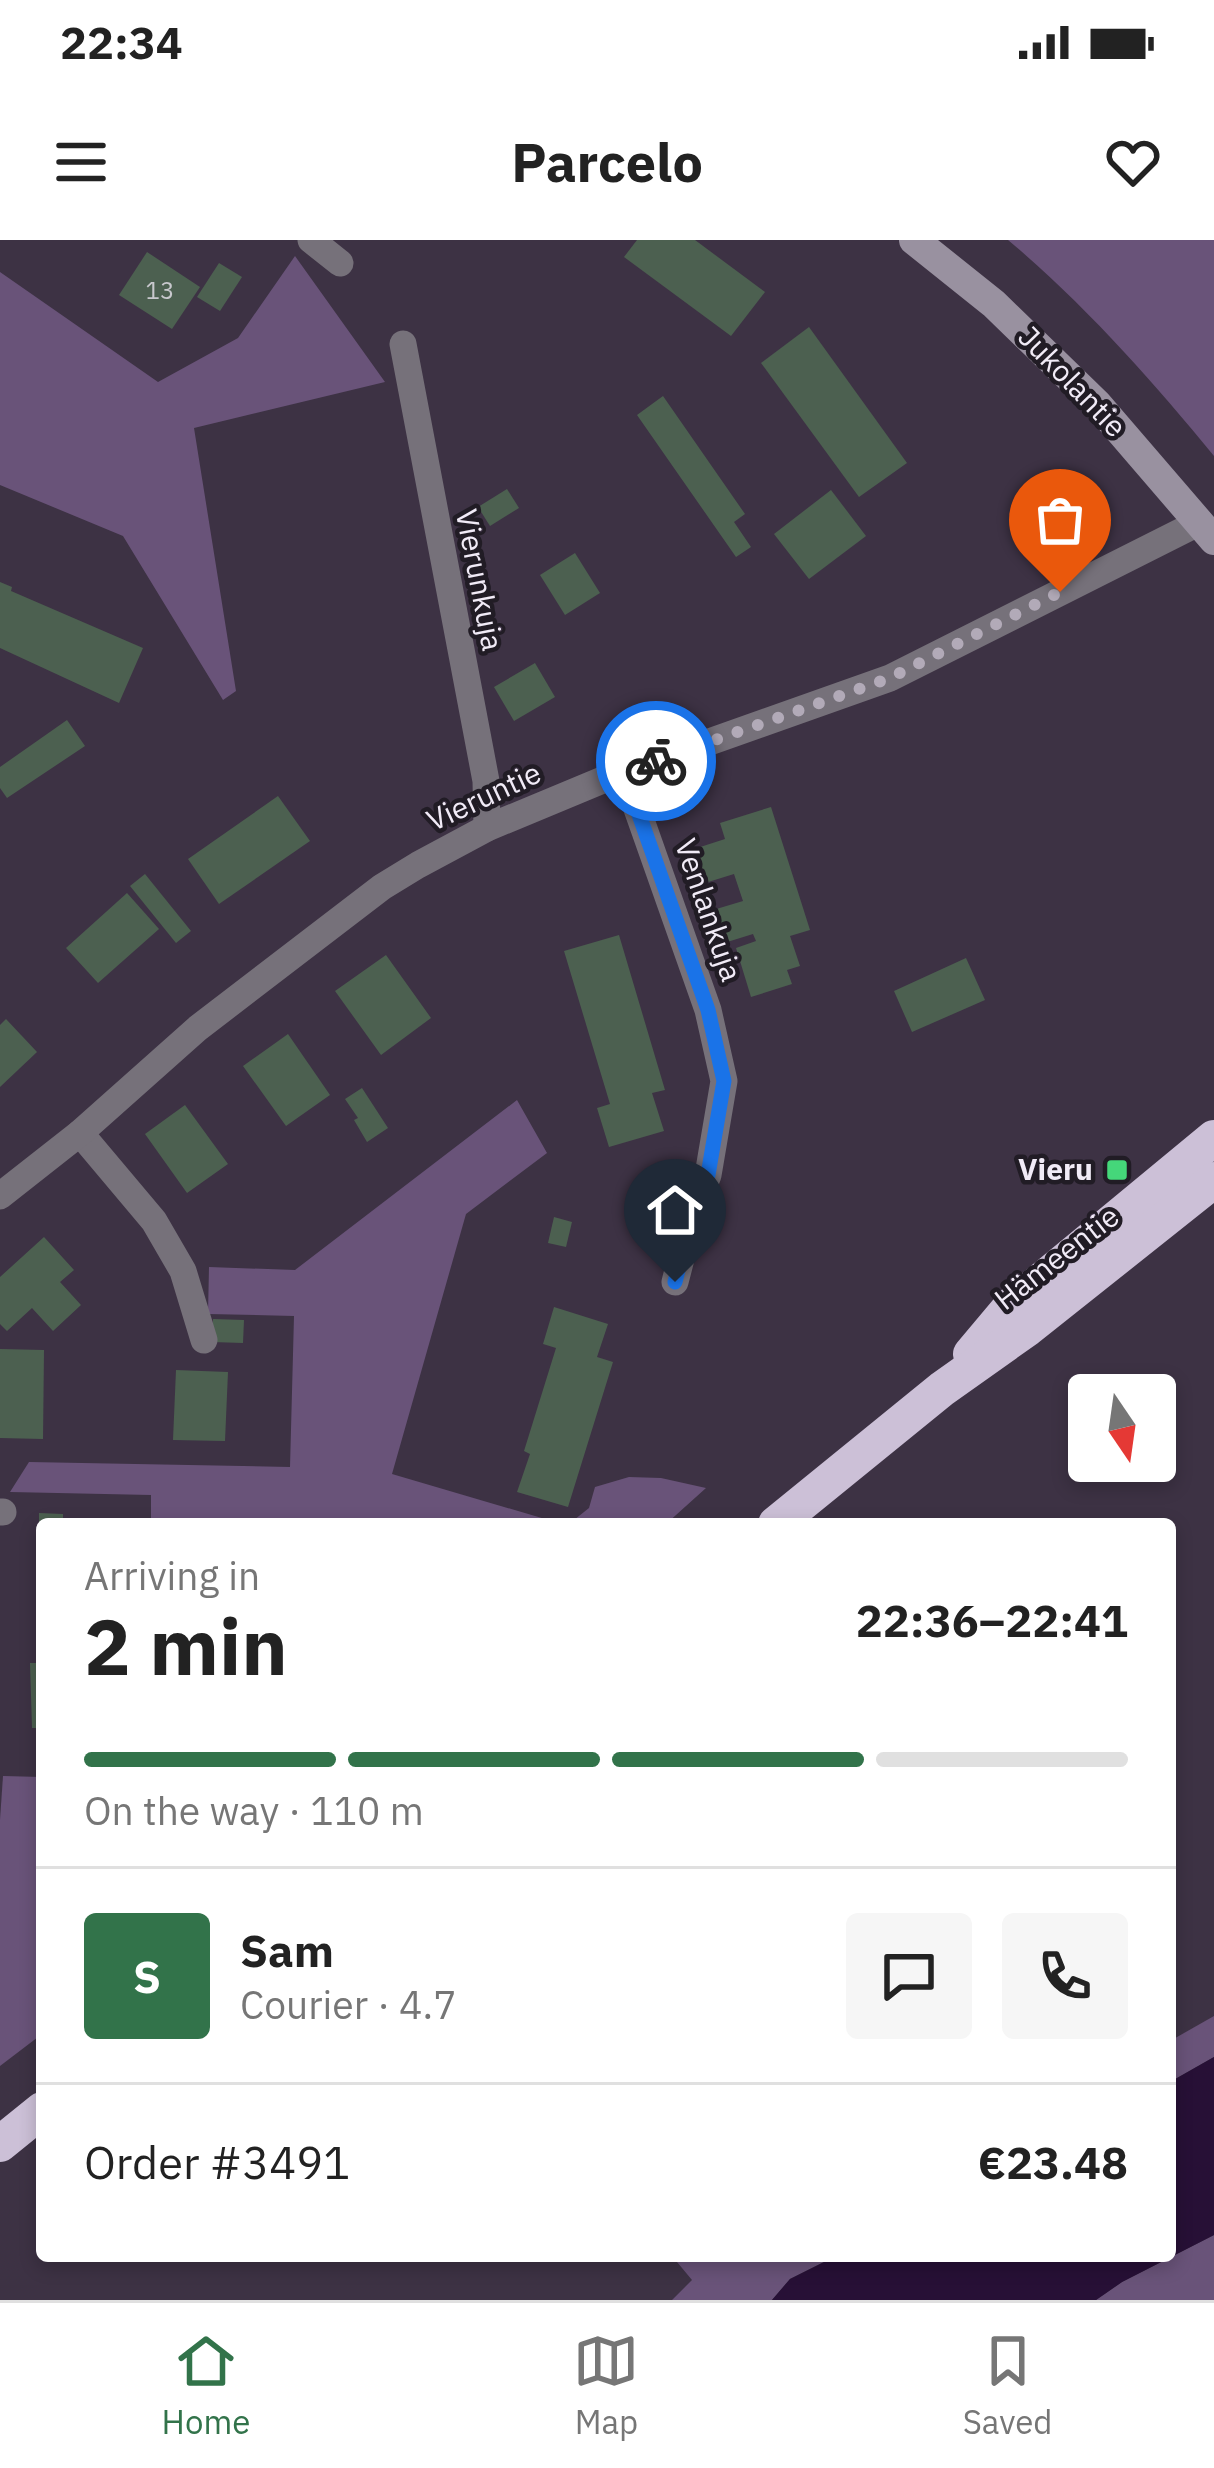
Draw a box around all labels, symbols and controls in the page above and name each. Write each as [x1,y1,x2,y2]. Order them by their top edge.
text: 22:34 [60,13,183,71]
text: Parcelo [511,127,703,197]
icon: menu [48,129,114,195]
icon: heart [1100,129,1166,195]
house number: 13 [146,274,174,306]
street label: Jukolantie [1010,317,1136,445]
pin [1009,469,1111,592]
icon: bag [1027,487,1093,553]
street label: Vierunkuja [448,506,513,654]
courier [596,701,716,821]
icon: bike [623,728,689,794]
street label: Vieruntie [420,752,547,839]
street label: Venlankuja [667,833,752,986]
place label: Vieru [1018,1149,1093,1188]
marker: Vieru [1104,1157,1130,1183]
pin [624,1159,726,1282]
icon: home [642,1177,708,1243]
street label: Hämeentie [986,1196,1126,1318]
north arrow [1068,1374,1176,1482]
map controls [1068,1374,1176,1482]
text: Arriving in [84,1550,260,1601]
text: 22:36–22:41 [856,1591,1128,1649]
text: 2 min [84,1595,288,1696]
text: On the way · 110 m [84,1785,424,1836]
button: chat [846,1913,972,2039]
button: phone [1002,1913,1128,2039]
text: Sam [240,1921,334,1979]
text: S [133,1947,161,2005]
text: Courier · 4.7 [240,1979,457,2030]
text: Order #3491 [84,2133,350,2191]
text: €23.48 [978,2133,1128,2191]
tab: Home [162,2328,250,2443]
tab: Map [573,2328,639,2443]
tab: Saved [963,2328,1052,2443]

